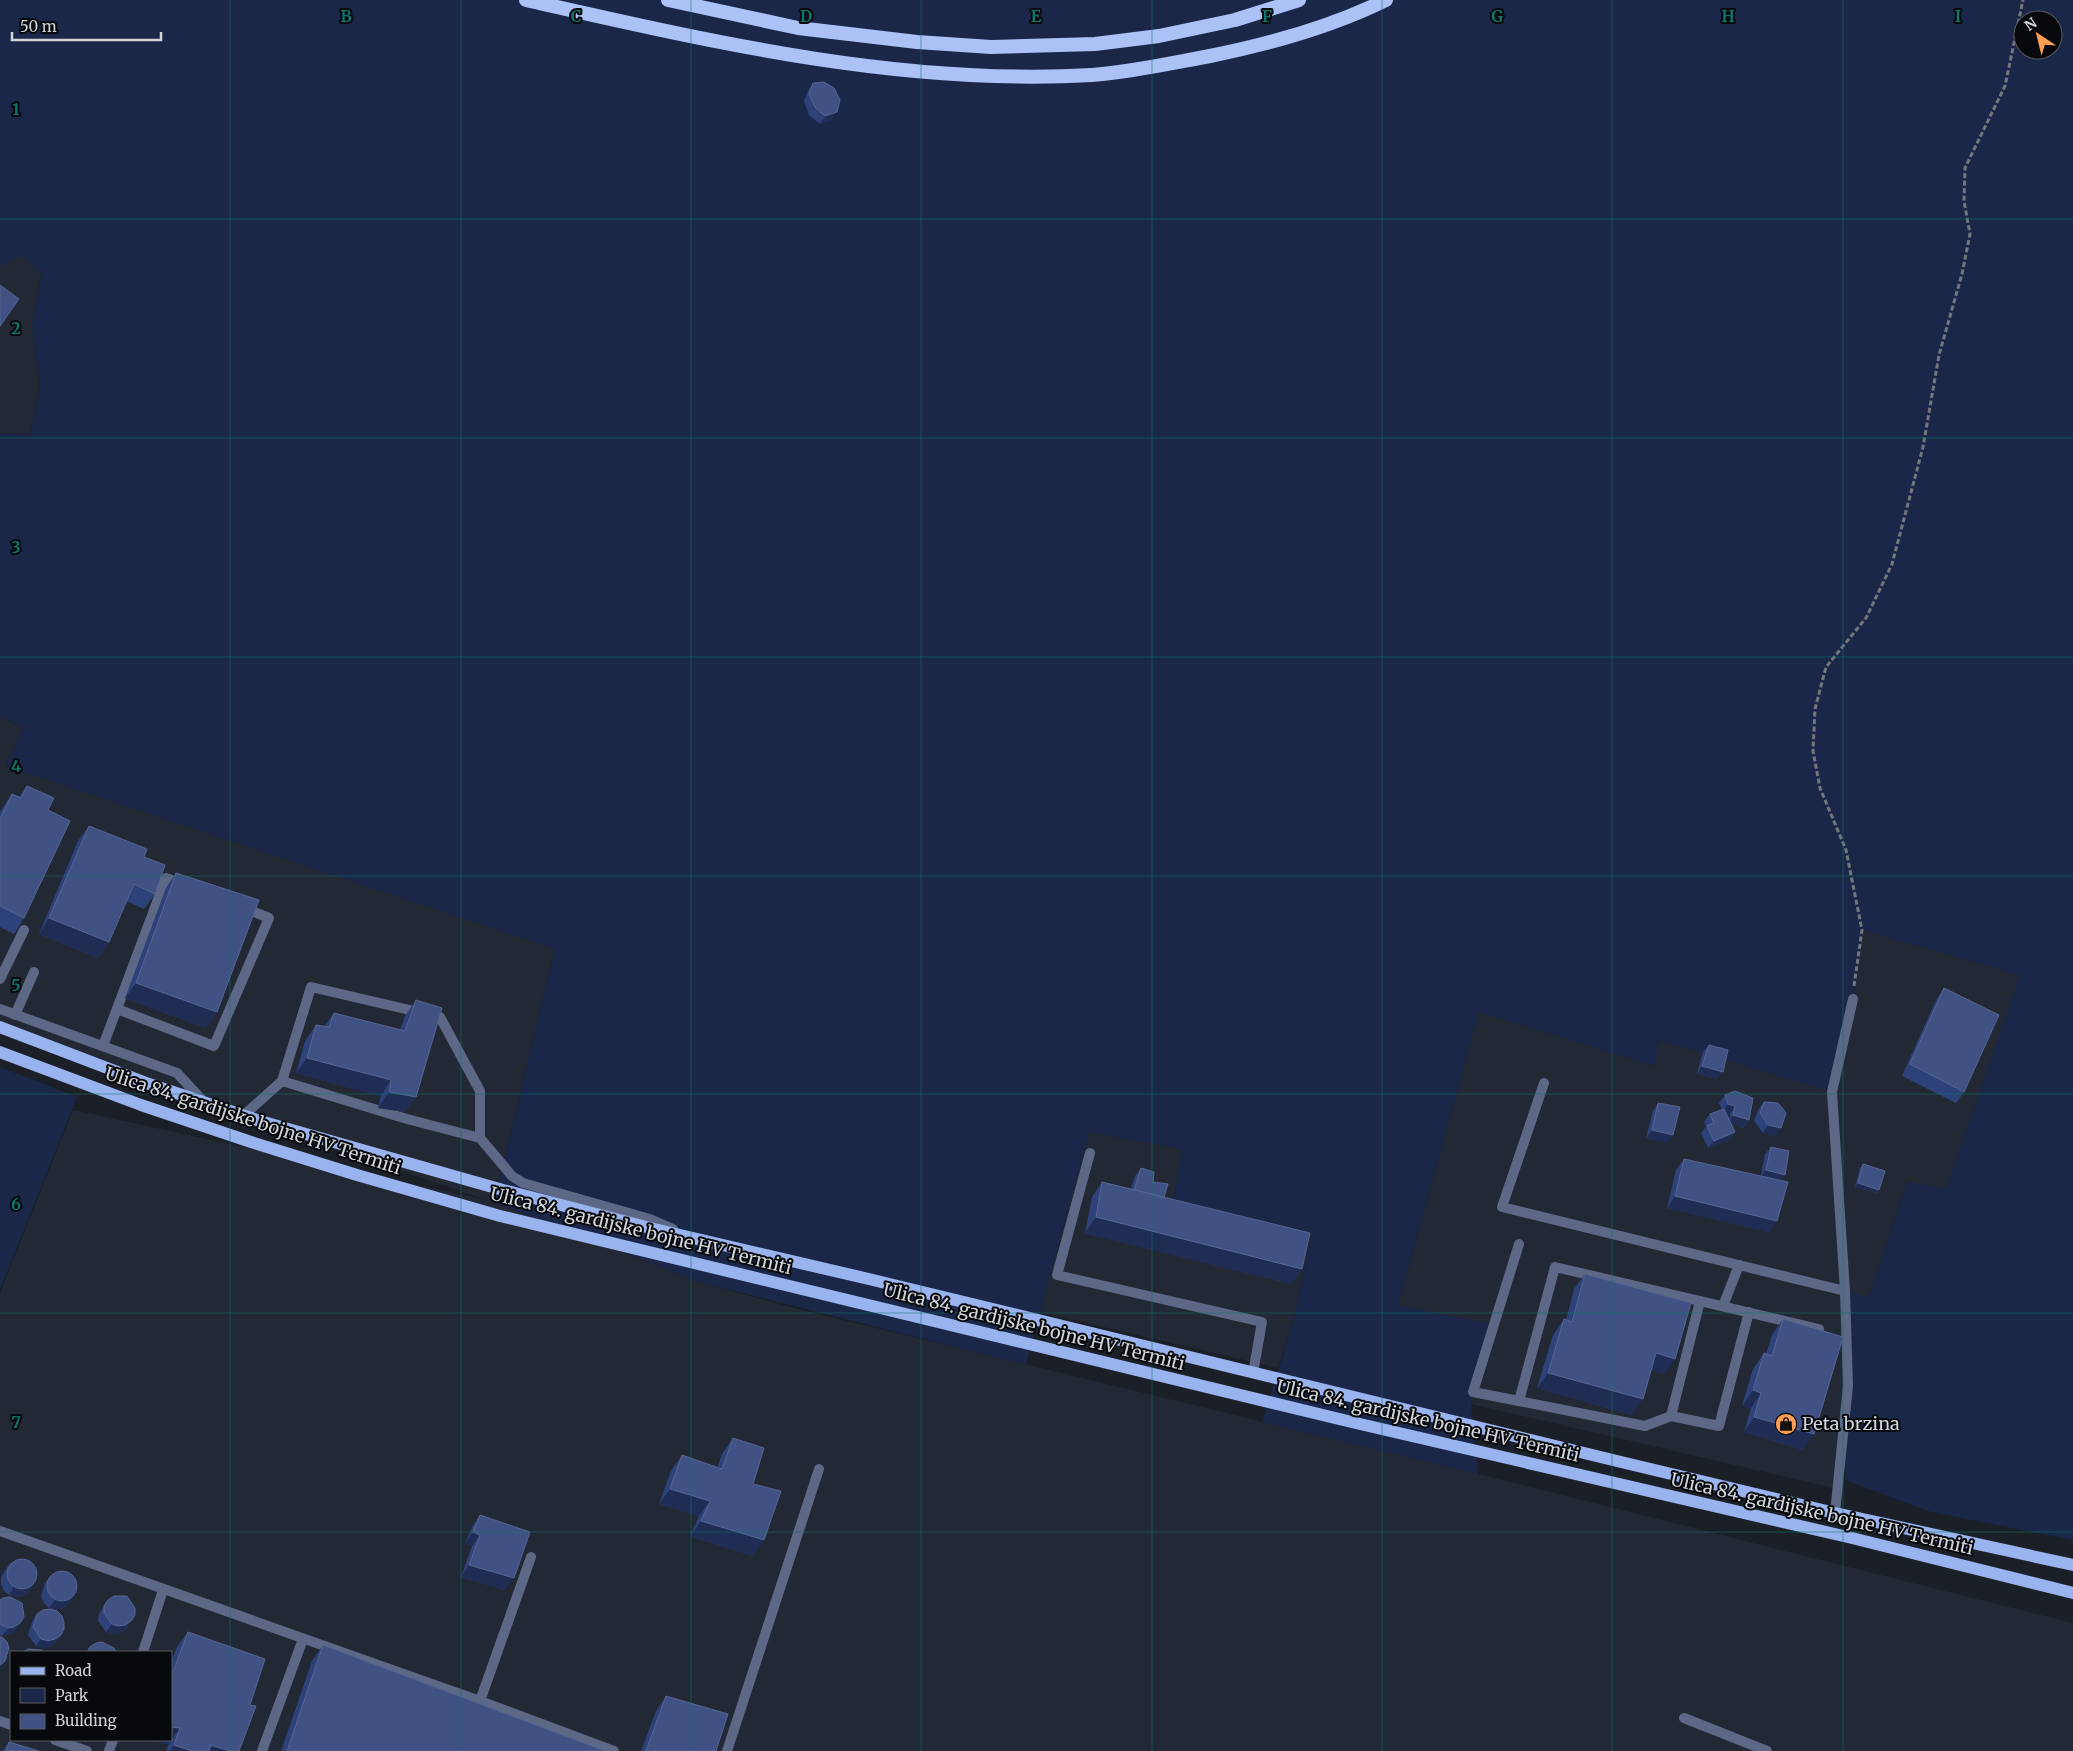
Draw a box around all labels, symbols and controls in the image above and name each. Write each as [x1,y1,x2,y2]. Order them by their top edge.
text: B [340,6,352,26]
text: C [571,6,581,26]
text: D [800,6,812,26]
text: E [1031,6,1042,26]
text: F [1262,6,1272,26]
text: G [1491,6,1503,26]
text: H [1721,6,1735,26]
text: I [1955,6,1961,26]
scale bar [12,10,161,42]
north arrow [2013,10,2063,60]
text: N [2021,14,2040,35]
text: 50 m [20,17,57,36]
text: 1 [12,99,20,119]
text: 2 [11,318,21,338]
text: 3 [11,537,21,557]
text: 4 [11,756,21,776]
text: 5 [11,975,21,995]
street label: Ulica 84. gardijske bojne HV Termiti [102,1062,404,1179]
street label: Ulica 84. gardijske bojne HV Termiti [488,1182,795,1279]
text: 6 [11,1194,21,1214]
street label: Ulica 84. gardijske bojne HV Termiti [881,1278,1188,1375]
street label: Ulica 84. gardijske bojne HV Termiti [1274,1374,1582,1467]
text: 7 [11,1412,21,1432]
shop icon: Peta brzina [1774,1412,1798,1436]
place label: Peta brzina [1802,1412,1900,1435]
street label: Ulica 84. gardijske bojne HV Termiti [1668,1467,1976,1560]
legend [10,1651,172,1741]
text: Road [55,1661,91,1680]
text: Park [55,1686,89,1705]
text: Building [55,1711,117,1730]

